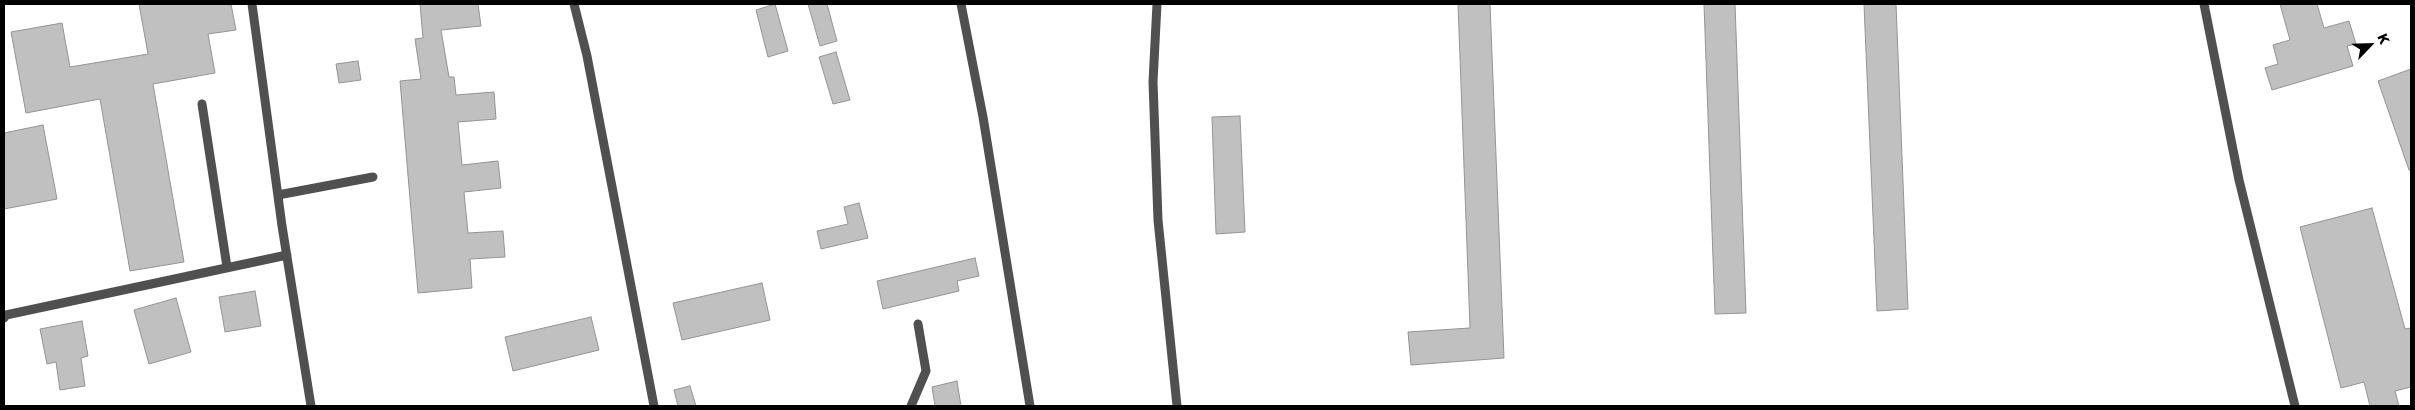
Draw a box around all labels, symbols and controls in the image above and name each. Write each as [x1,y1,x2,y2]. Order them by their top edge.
north arrow [2345,20,2395,70]
text: K [2374,31,2394,47]

